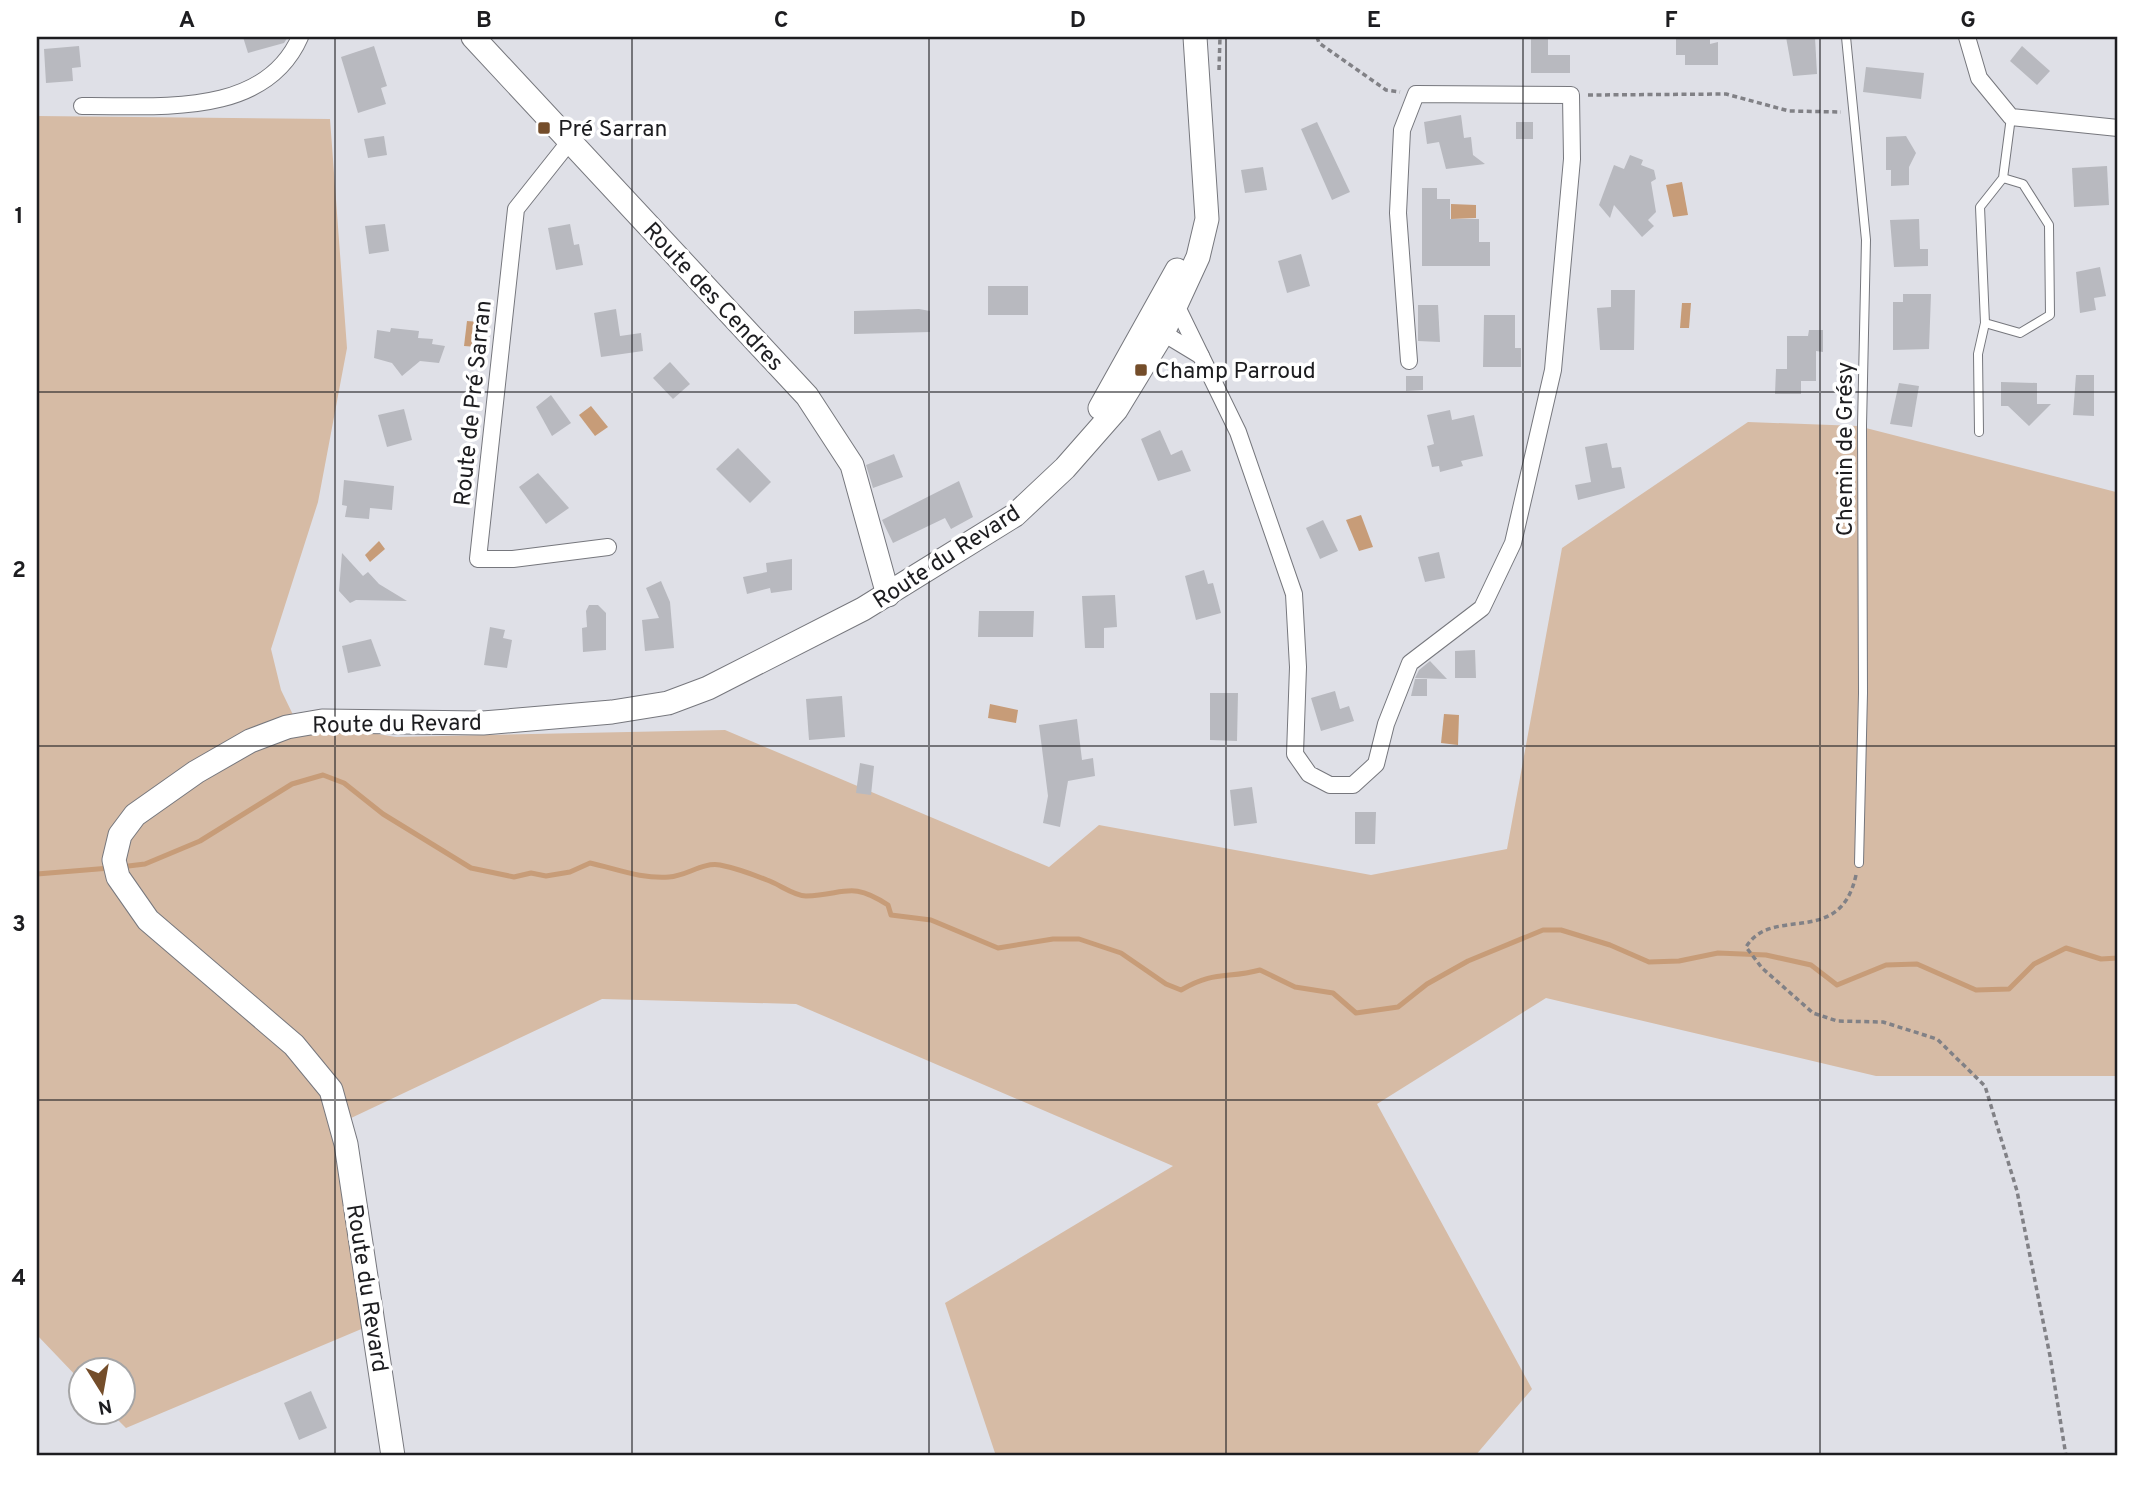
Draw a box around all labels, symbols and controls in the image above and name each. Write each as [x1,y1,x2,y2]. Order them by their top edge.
text: A [179,7,195,36]
text: B [476,7,492,36]
text: C [774,7,788,36]
text: D [1070,7,1086,36]
text: E [1367,7,1381,36]
text: F [1664,7,1678,36]
text: G [1960,7,1976,36]
place label: Pré Sarran [558,116,667,145]
marker: Pré Sarran [536,120,552,136]
text: 1 [14,203,24,232]
street label: Route des Cendres [636,217,789,378]
street label: Route de Pré Sarran [449,299,500,508]
place label: Champ Parroud [1155,358,1316,387]
marker: Champ Parroud [1133,362,1149,378]
street label: Chemin de Grésy [1832,362,1861,536]
street label: Route du Revard [868,500,1026,616]
text: 2 [12,557,26,586]
street label: Route du Revard [312,710,482,741]
text: 3 [12,911,26,940]
street label: Route du Revard [338,1202,393,1374]
text: 4 [12,1265,26,1294]
north arrow [66,1356,136,1426]
text: N [96,1393,114,1419]

